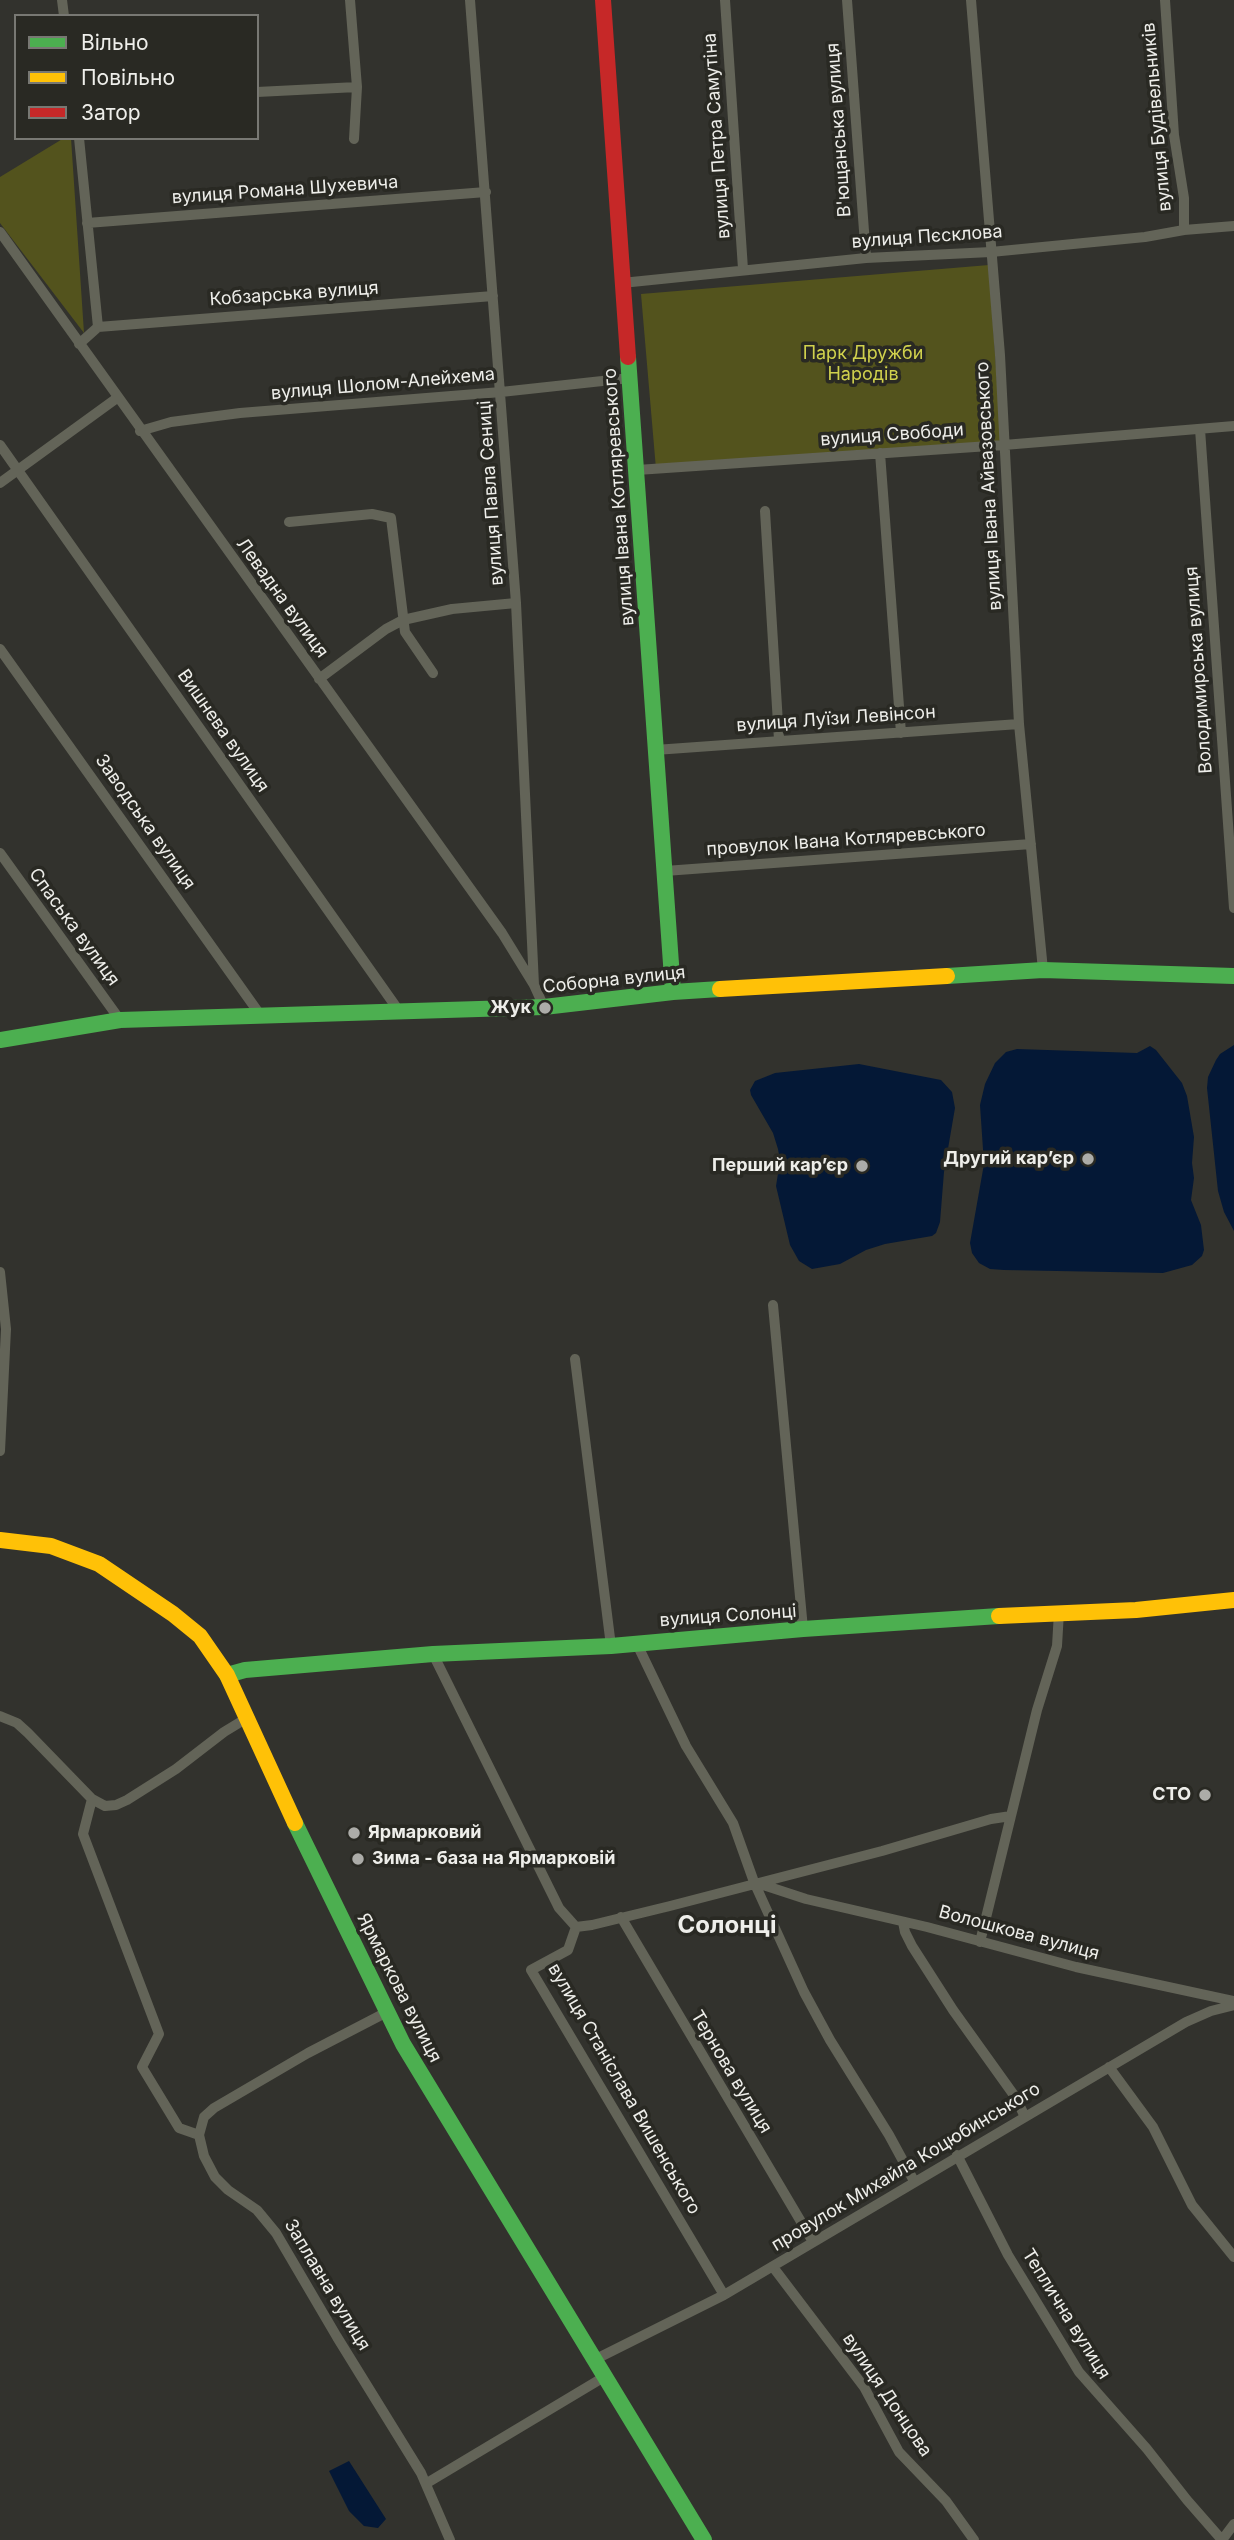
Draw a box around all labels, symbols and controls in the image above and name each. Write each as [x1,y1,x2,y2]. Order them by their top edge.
legend [14,14,259,140]
street label: вулиця Будівельників [1138,22,1176,212]
text: Вільно [81,30,149,55]
street label: вулиця Петра Самутіна [699,32,735,240]
street label: В'ющанська вулиця [822,42,856,218]
text: Повільно [81,65,175,90]
text: Затор [81,100,141,125]
street label: вулиця Романа Шухевича [171,171,399,209]
street label: вулиця Пєсклова [851,221,1003,253]
street label: Кобзарська вулиця [209,277,379,311]
park label: Парк Дружби Народів [803,343,923,386]
street label: вулиця Івана Айвазовського [972,361,1006,611]
street label: вулиця Шолом-Алейхема [270,363,496,405]
street label: вулиця Івана Котляревського [599,367,639,627]
street label: вулиця Павла Сениці [474,400,508,586]
street label: вулиця Свободи [820,419,964,451]
street label: Левадна вулиця [231,534,333,662]
street label: Володимирська вулиця [1181,566,1217,774]
street label: Вишнева вулиця [173,665,273,797]
street label: вулиця Луїзи Левінсон [736,701,936,737]
street label: Заводська вулиця [90,750,200,894]
street label: провулок Івана Котляревського [706,819,986,861]
street label: Спаська вулиця [24,864,124,990]
street label: Соборна вулиця [542,962,686,998]
place label: Жук [490,997,531,1019]
marker: Жук [537,1000,553,1016]
place label: Другий кар’єр [943,1148,1074,1170]
marker: Другий кар’єр [1080,1151,1096,1167]
place label: Перший кар’єр [712,1155,848,1177]
marker: Перший кар’єр [854,1158,870,1174]
street label: вулиця Солонці [659,1600,797,1632]
place label: СТО [1152,1784,1191,1806]
marker: СТО [1197,1787,1213,1803]
place label: Ярмарковий [368,1822,482,1844]
marker: Ярмарковий [346,1825,362,1841]
place label: Зима - база на Ярмарковій [372,1848,615,1870]
marker: Зима - база на Ярмарковій [350,1851,366,1867]
street label: Волошкова вулиця [936,1901,1102,1965]
street label: Ярмаркова вулиця [352,1910,446,2066]
district label: Солонці [678,1912,776,1940]
street label: вулиця Станіслава Вишенського [543,1960,705,2218]
street label: Тернова вулиця [686,2007,776,2137]
street label: провулок Михайла Коцюбинського [768,2078,1044,2256]
street label: Заплавна вулиця [279,2215,375,2355]
street label: Теплична вулиця [1017,2245,1115,2383]
street label: вулиця Донцова [838,2329,936,2461]

